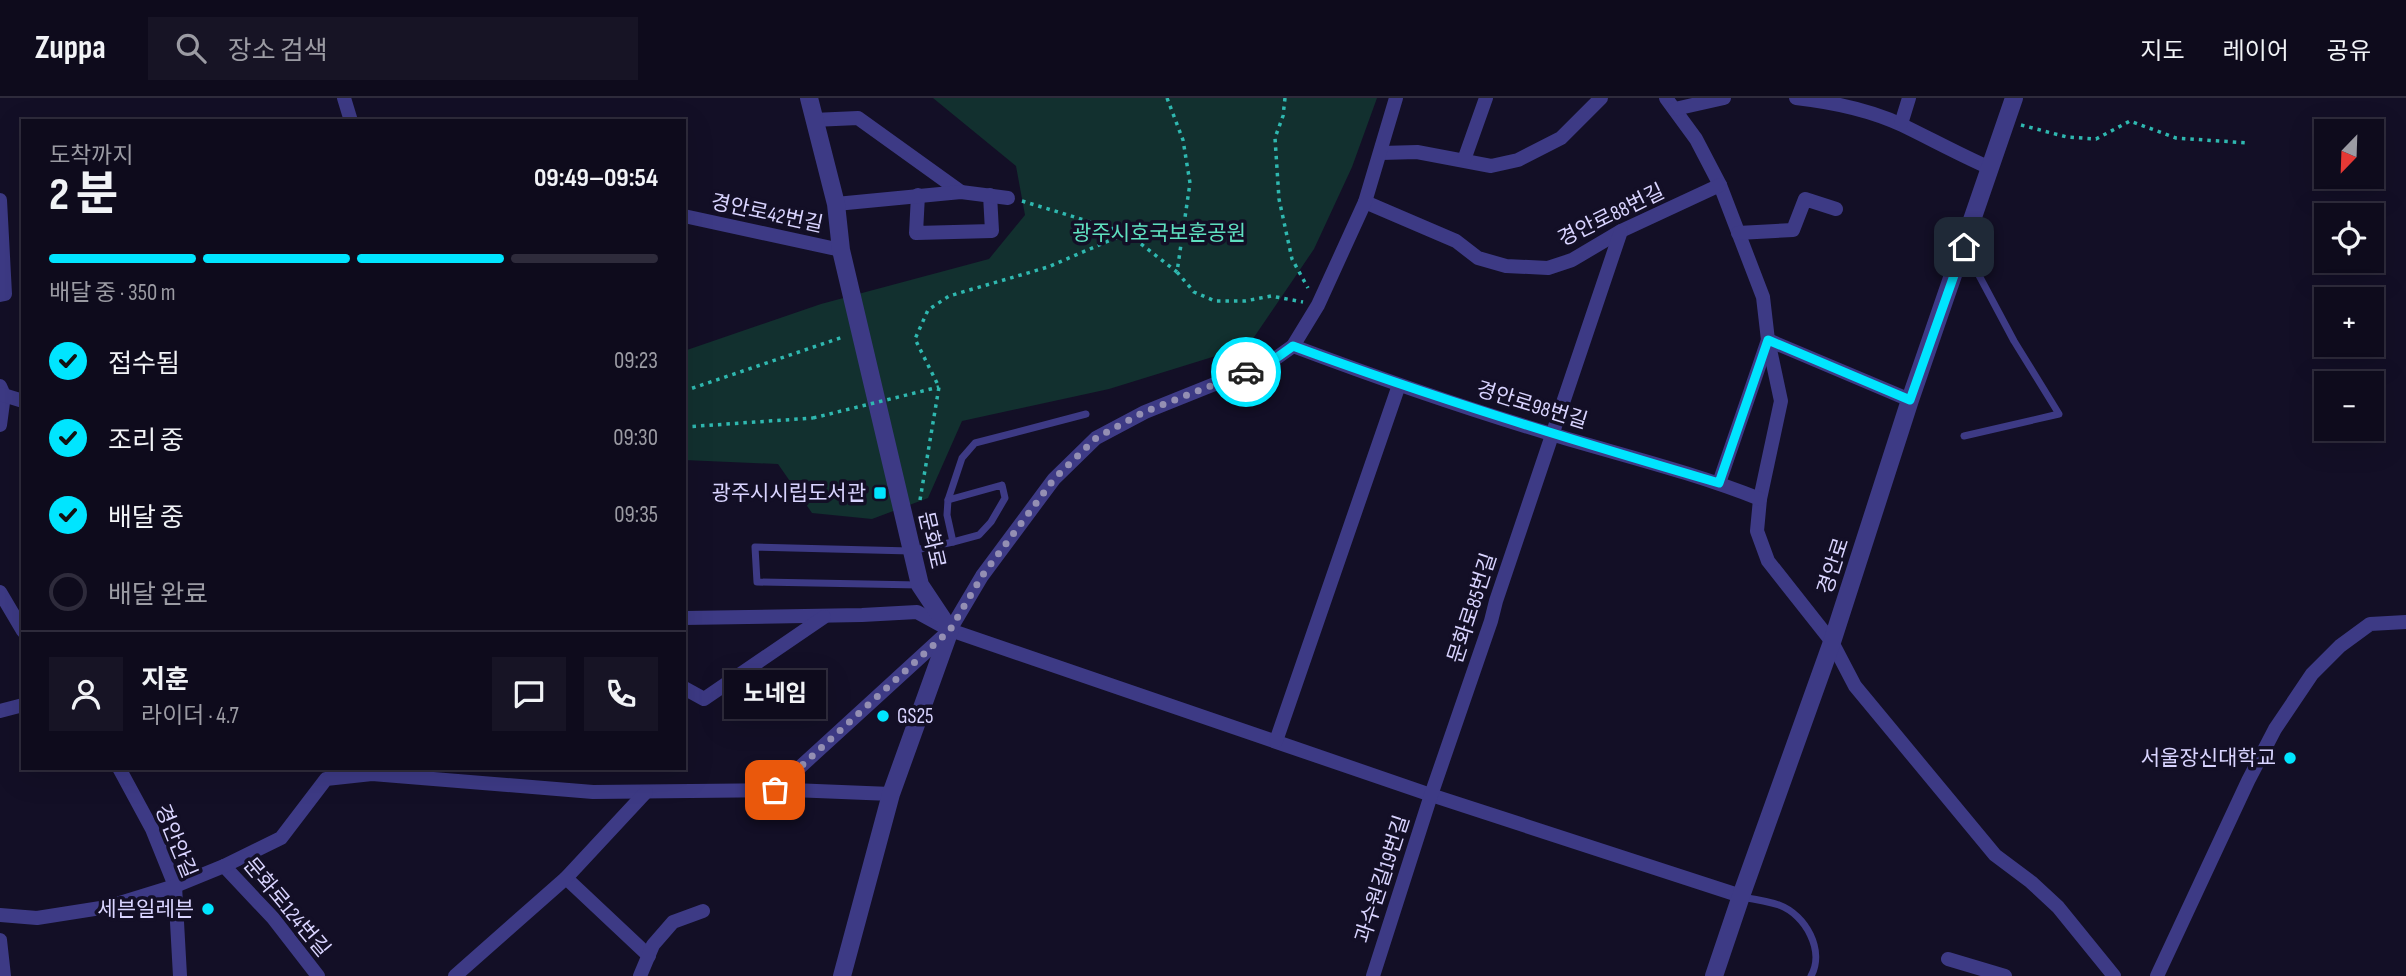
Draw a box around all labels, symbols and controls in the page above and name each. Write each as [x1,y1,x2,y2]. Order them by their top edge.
search box [148,17,638,80]
text: Zuppa [35,28,106,68]
icon: search [172,29,210,67]
text: 장소 검색 [228,36,328,67]
text: 지도 [2140,37,2185,66]
text: 레이어 [2223,37,2289,66]
text: 공유 [2327,37,2371,66]
north arrow [2314,119,2384,189]
map controls [2314,119,2384,441]
text: 도착까지 [49,142,134,170]
text: 09:49–09:54 [534,163,658,194]
text: 2 분 [49,168,119,223]
street label: 경안로88번길 [1554,179,1668,252]
street label: 경안로42번길 [708,189,825,238]
button: locate [2314,203,2384,273]
pin [1934,217,1994,277]
park label: 광주시호국보훈공원 [1072,221,1246,246]
icon: home [1945,228,1983,266]
text: 배달 중 · 350 m [49,279,176,307]
button: + [2314,287,2384,357]
courier [1211,337,1281,407]
icon: check [49,342,87,380]
text: 09:23 [614,347,658,375]
text: 접수됨 [108,349,180,380]
icon: car [1227,353,1265,391]
button: − [2314,371,2384,441]
street label: 경안로98번길 [1473,377,1591,434]
icon: check [49,419,87,457]
text: 09:30 [613,424,658,452]
text: 조리 중 [108,426,184,457]
place label: 광주시시립도서관 [711,481,866,506]
marker: 광주시시립도서관 [872,485,888,501]
icon: check [49,496,87,534]
text: 09:35 [614,501,658,529]
text: 배달 중 [108,503,184,534]
street label: 문화로 [913,509,950,571]
street label: 경안로 [1813,535,1854,598]
street label: 문화로85번길 [1443,550,1502,666]
text: 배달 완료 [108,580,208,611]
button: person [49,657,123,731]
button: chat [492,657,566,731]
button: phone [584,657,658,731]
text: 지훈 [141,665,189,696]
callout: 노네임 [724,671,826,720]
text: 노네임 [743,680,807,708]
text: 라이더 · 4.7 [141,702,239,730]
place label: GS25 [897,704,934,729]
marker: GS25 [875,708,891,724]
place label: 서울장신대학교 [2141,746,2276,771]
marker: 서울장신대학교 [2282,750,2298,766]
pin [745,760,805,820]
icon: bag [756,771,794,809]
street label: 경안안길 [149,801,202,882]
street label: 과수원길19번길 [1350,812,1415,946]
street label: 문화로124번길 [238,853,335,962]
place label: 세븐일레븐 [97,897,194,922]
marker: 세븐일레븐 [200,901,216,917]

